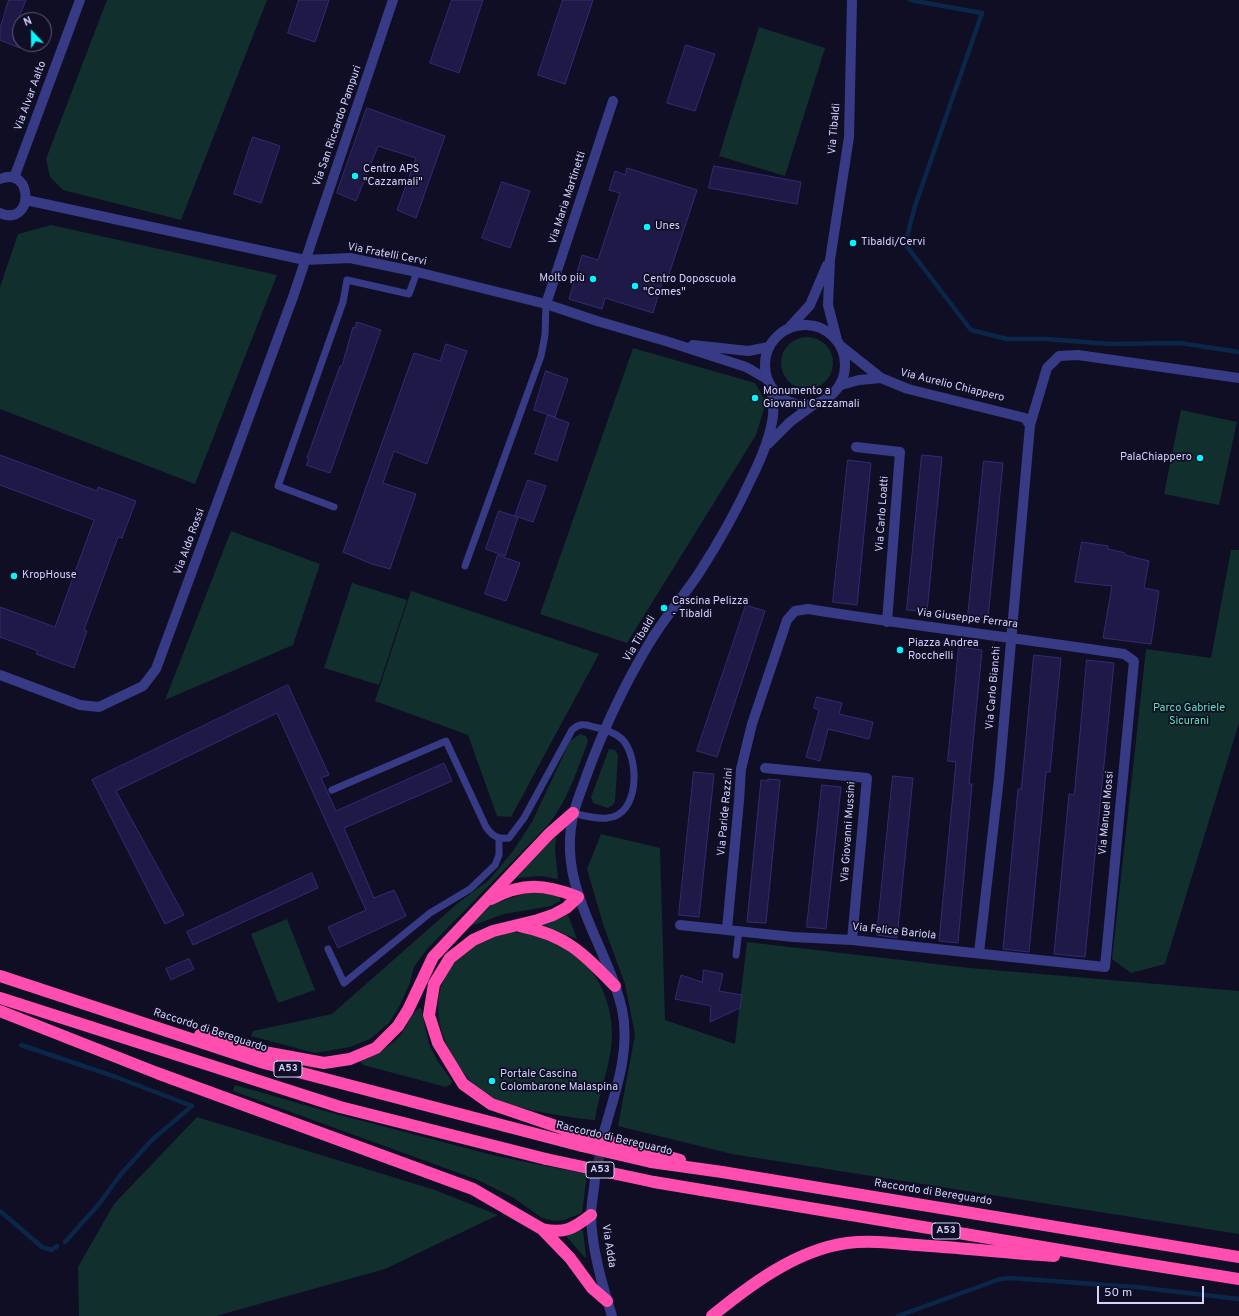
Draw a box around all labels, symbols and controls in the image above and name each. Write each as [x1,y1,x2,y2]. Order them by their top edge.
north arrow [12,12,52,52]
text: N [22,14,34,30]
street label: Via Alvar Aalto [12,59,50,133]
street label: Via San Riccardo Pampuri [311,64,365,188]
street label: Via Tibaldi [826,103,844,155]
street label: Via Maria Martinetti [547,150,589,246]
place label: Centro APS "Cazzamali" [363,163,423,189]
marker: Centro APS "Cazzamali" [350,171,360,181]
place label: Unes [655,220,680,234]
marker: Unes [642,222,652,232]
place label: Tibaldi/Cervi [861,236,925,250]
marker: Tibaldi/Cervi [848,238,858,248]
street label: Via Fratelli Cervi [346,241,428,269]
place label: Molto più [539,272,585,286]
place label: Centro Doposcuola "Comes" [643,273,736,299]
marker: Molto più [588,274,598,284]
marker: Centro Doposcuola "Comes" [630,281,640,291]
street label: Via Aurelio Chiappero [898,367,1006,405]
place label: Monumento a Giovanni Cazzamali [763,385,859,411]
marker: Monumento a Giovanni Cazzamali [750,393,760,403]
place label: PalaChiappero [1120,451,1192,465]
marker: PalaChiappero [1195,453,1205,463]
street label: Via Carlo Loatti [874,476,892,552]
street label: Via Aldo Rossi [172,507,208,577]
place label: KropHouse [22,569,77,583]
marker: KropHouse [9,571,19,581]
place label: Cascina Pelizza - Tibaldi [672,595,748,621]
marker: Cascina Pelizza - Tibaldi [659,603,669,613]
street label: Via Giuseppe Ferrara [915,606,1019,632]
street label: Via Tibaldi [621,614,659,664]
place label: Piazza Andrea Rocchelli [908,637,979,663]
marker: Piazza Andrea Rocchelli [895,645,905,655]
street label: Via Carlo Bianchi [984,646,1004,730]
park label: Parco Gabriele Sicurani [1153,702,1225,728]
street label: Via Paride Razzini [716,767,736,857]
street label: Via Manuel Mossi [1097,770,1117,856]
street label: Via Giovanni Mussini [839,781,859,883]
street label: Via Felice Bariola [851,921,937,943]
street label: Raccordo di Bereguardo [151,1006,269,1056]
road number: A53 [274,1061,302,1077]
place label: Portale Cascina Colombarone Malaspina [500,1068,618,1094]
marker: Portale Cascina Colombarone Malaspina [487,1076,497,1086]
street label: Raccordo di Bereguardo [555,1119,673,1159]
road number: A53 [586,1162,614,1178]
street label: Raccordo di Bereguardo [873,1177,993,1209]
street label: Via Adda [598,1223,618,1269]
road number: A53 [932,1223,960,1239]
scale bar [1099,1278,1206,1304]
text: 50 m [1104,1285,1132,1301]

